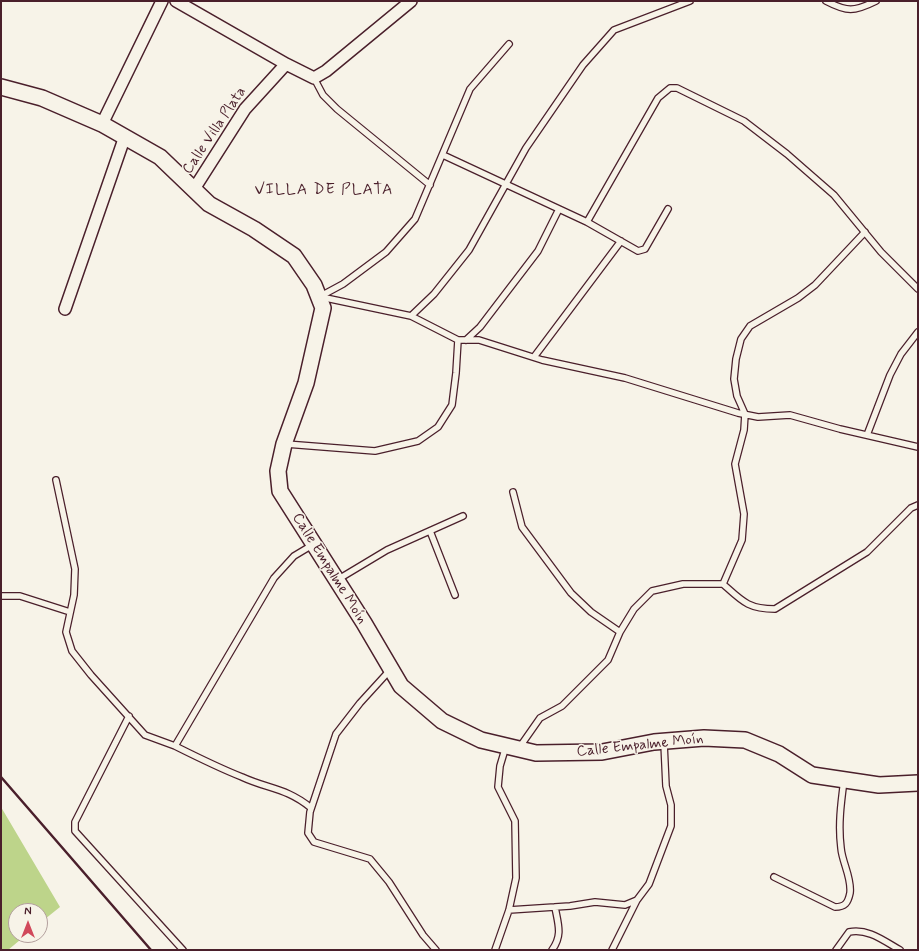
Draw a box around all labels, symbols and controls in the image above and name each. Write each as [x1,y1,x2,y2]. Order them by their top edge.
street label: Calle Villa Plata [179,84,251,178]
district label: VILLA DE PLATA [256,181,392,201]
street label: Calle Empalme Moín [288,510,370,628]
street label: Calle Empalme Moín [576,730,704,762]
north arrow [8,903,48,943]
text: N [24,905,32,919]

